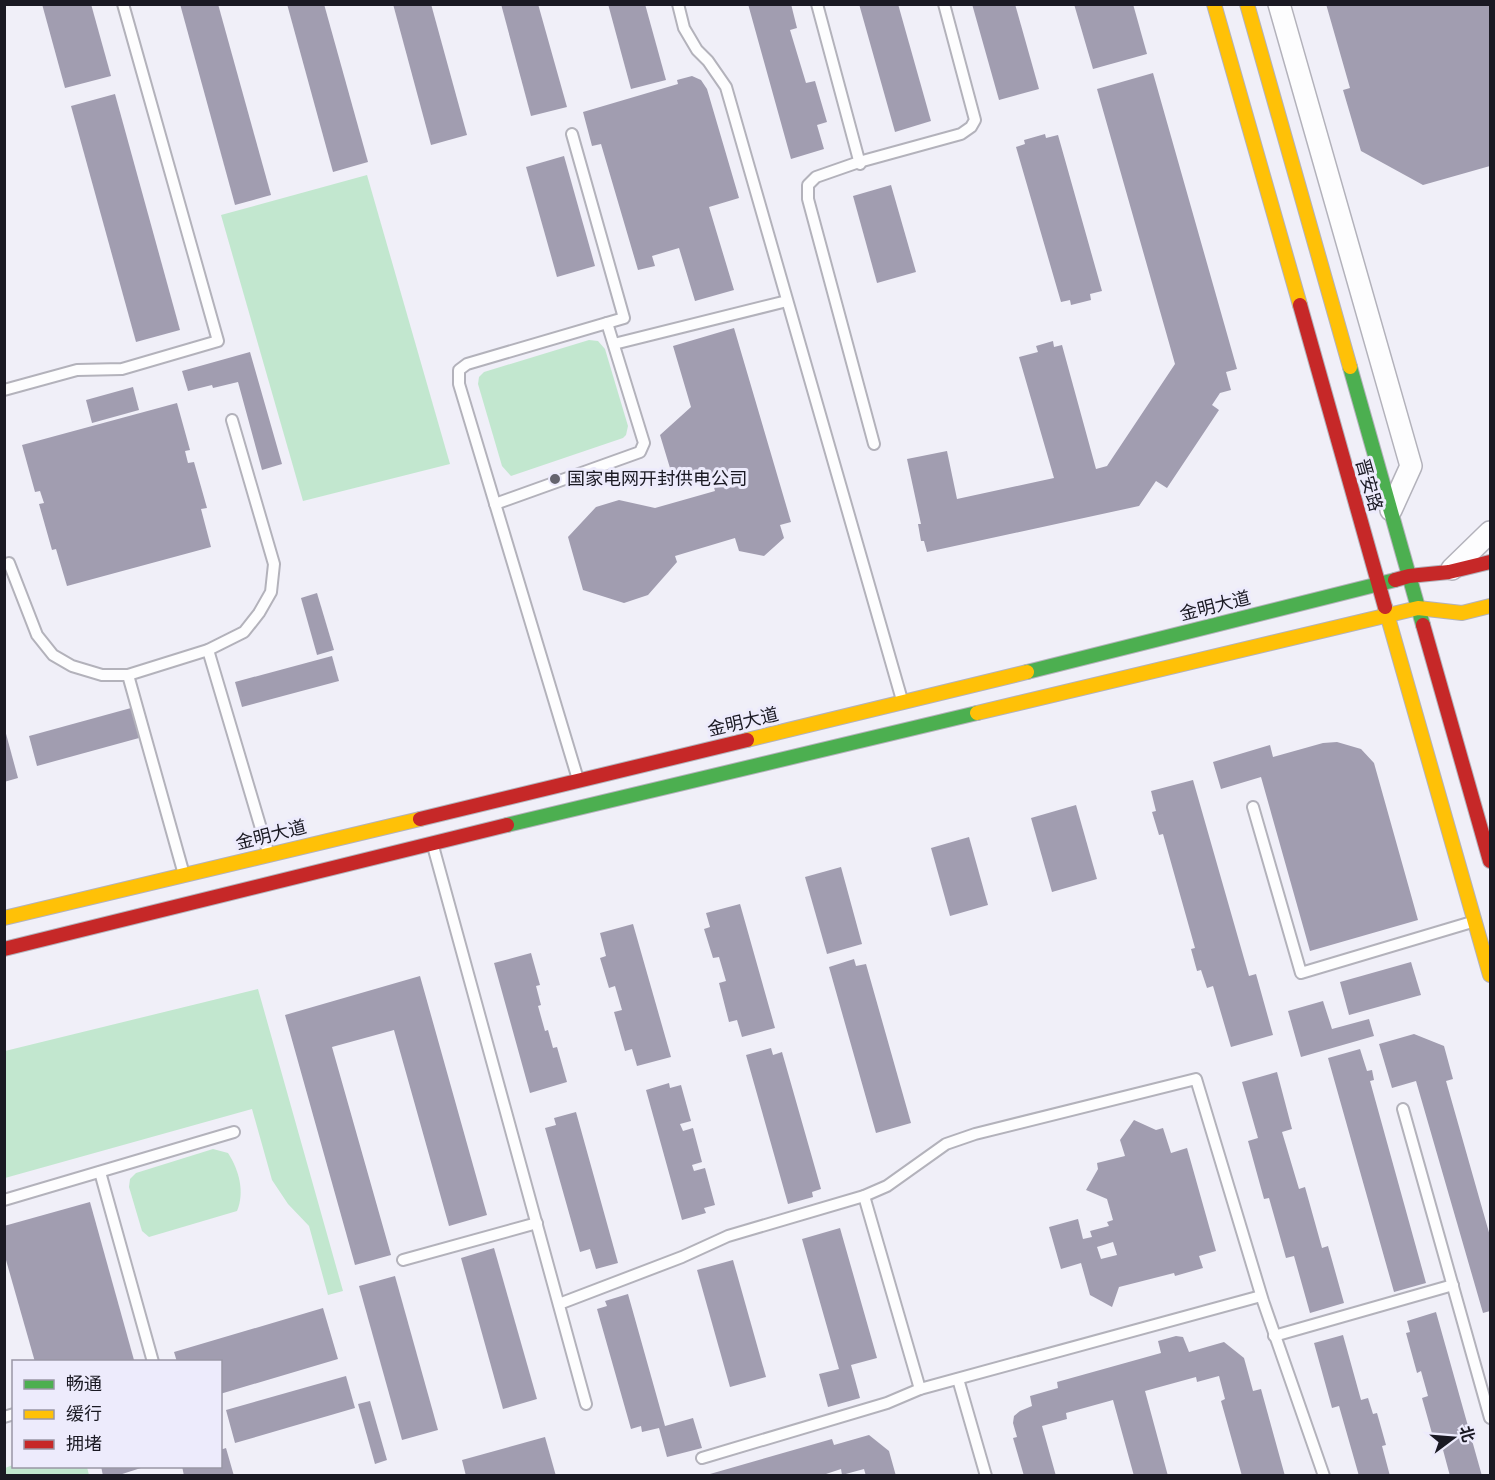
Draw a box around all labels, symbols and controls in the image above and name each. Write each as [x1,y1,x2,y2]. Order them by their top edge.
street label: 晋安路 [1351,456,1388,514]
place label: 国家电网开封供电公司 [567,467,747,490]
marker: 国家电网开封供电公司 [548,472,562,486]
street label: 金明大道 [1177,586,1253,625]
street label: 金明大道 [705,702,781,741]
street label: 金明大道 [233,815,309,854]
legend [12,1360,222,1468]
text: 畅通 [66,1372,102,1395]
text: 缓行 [66,1402,102,1425]
north arrow [1423,1408,1483,1468]
text: 北 [1456,1423,1479,1444]
text: 拥堵 [66,1432,102,1455]

